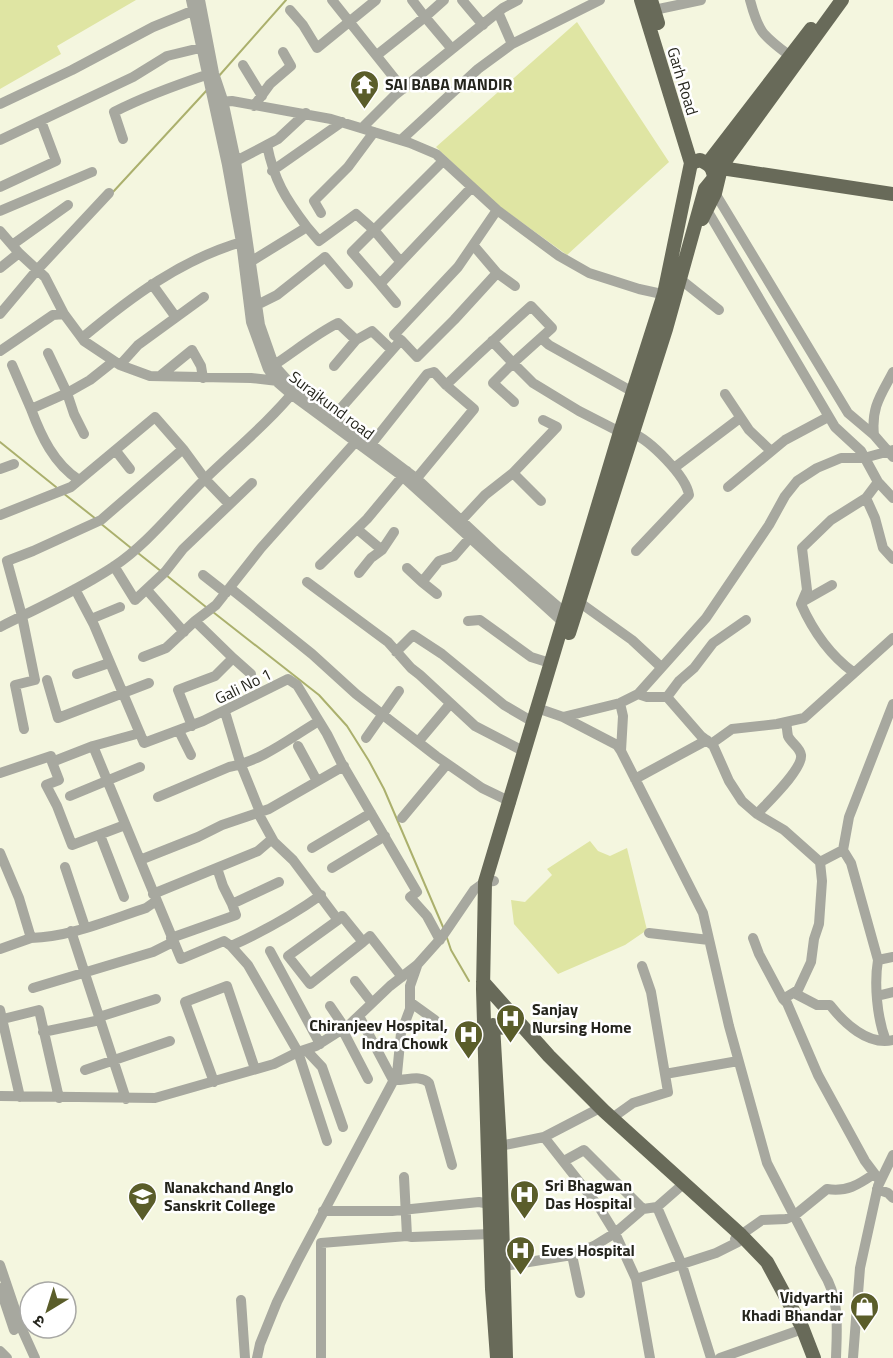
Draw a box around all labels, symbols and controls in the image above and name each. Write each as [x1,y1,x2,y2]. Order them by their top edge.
street label: Garh Road [661,44,705,118]
temple icon: SAI BABA MANDIR [348,68,380,110]
place label: SAI BABA MANDIR [385,72,513,96]
street label: Surajkund road [284,365,380,445]
street label: Gali No 1 [211,662,275,710]
place label: Sanjay Nursing Home [532,997,631,1039]
hospital icon: Sanjay Nursing Home [495,1002,527,1044]
place label: Chiranjeev Hospital, Indra Chowk [309,1013,449,1055]
hospital icon: Chiranjeev Hospital, Indra Chowk [453,1018,485,1060]
place label: Sri Bhagwan Das Hospital [545,1173,632,1215]
place label: Nanakchand Anglo Sanskrit College [164,1175,294,1217]
hospital icon: Sri Bhagwan Das Hospital [508,1178,540,1220]
school or university icon: Nanakchand Anglo Sanskrit College [127,1180,159,1222]
hospital icon: Eves Hospital [504,1234,536,1276]
place label: Eves Hospital [541,1238,635,1262]
north arrow [18,1280,78,1340]
place label: Vidyarthi Khadi Bhandar [742,1285,843,1327]
shop icon: Vidyarthi Khadi Bhandar [848,1290,880,1332]
text: उ [27,1309,50,1334]

